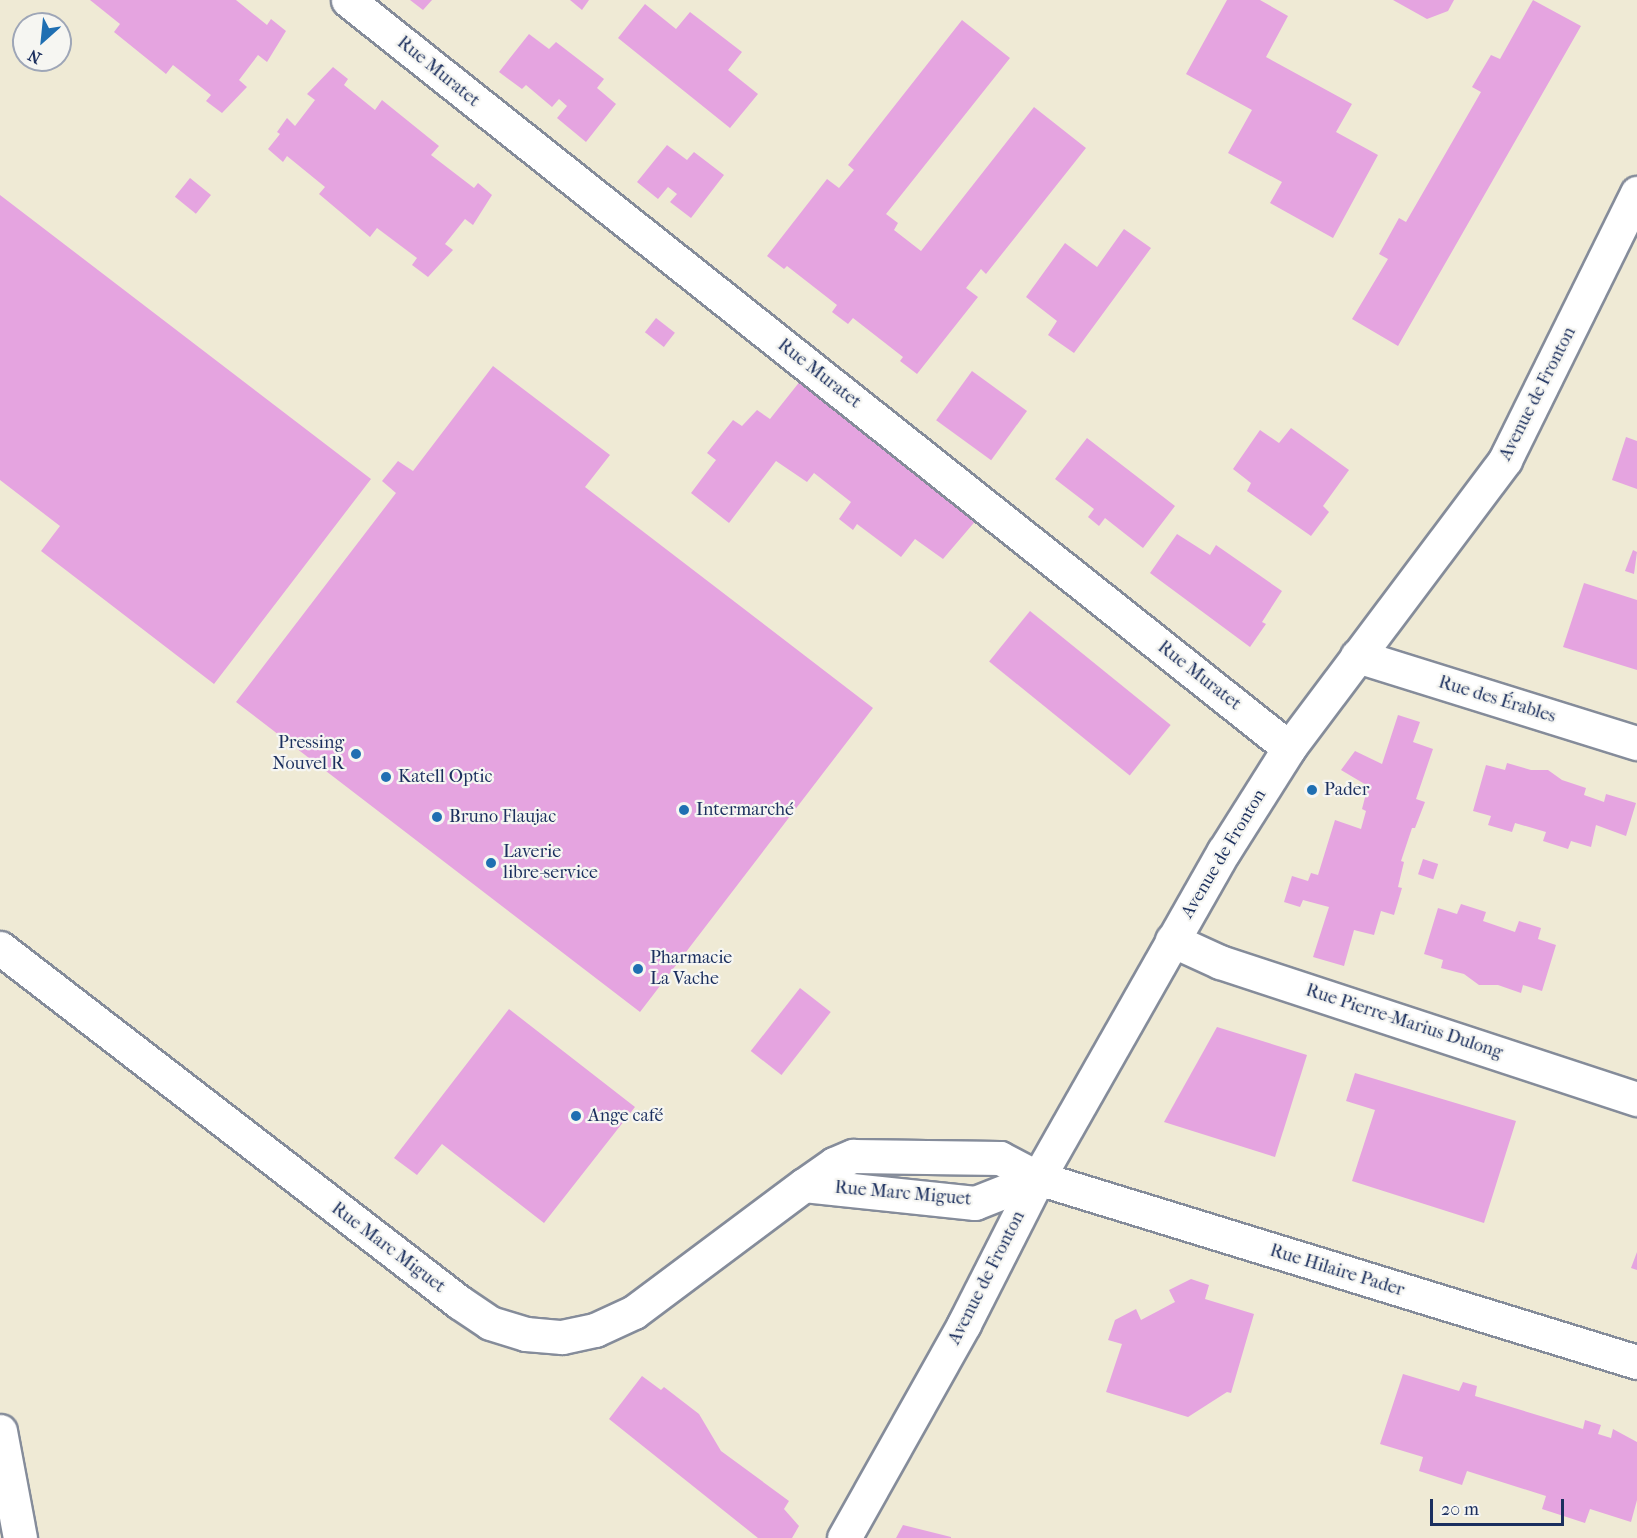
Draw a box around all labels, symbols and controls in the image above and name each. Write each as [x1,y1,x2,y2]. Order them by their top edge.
north arrow [12,12,72,72]
street label: Rue Muratet [392,32,484,112]
text: N [25,45,44,68]
street label: Avenue de Fronton [1495,324,1581,464]
street label: Rue Muratet [773,335,865,413]
street label: Rue Muratet [1153,637,1245,715]
street label: Rue des Érables [1436,672,1558,728]
place label: Pressing Nouvel R [272,733,344,776]
marker: Pressing Nouvel R [349,747,363,761]
place label: Katell Optic [398,766,492,788]
marker: Katell Optic [379,770,393,784]
place label: Pader [1324,779,1369,801]
marker: Pader [1305,783,1319,797]
street label: Avenue de Fronton [1177,785,1271,923]
place label: Intermarché [696,799,794,821]
marker: Intermarché [677,803,691,817]
place label: Bruno Flaujac [449,806,556,828]
marker: Bruno Flaujac [430,810,444,824]
place label: Laverie libre-service [503,842,598,884]
marker: Laverie libre-service [484,856,498,870]
place label: Pharmacie La Vache [650,948,732,990]
marker: Pharmacie La Vache [631,962,645,976]
street label: Rue Pierre-Marius Dulong [1303,980,1505,1064]
place label: Ange café [588,1105,663,1127]
marker: Ange café [569,1109,583,1123]
street label: Rue Marc Miguet [834,1177,972,1211]
street label: Rue Marc Miguet [327,1198,449,1298]
street label: Avenue de Fronton [944,1208,1030,1348]
street label: Rue Hilaire Pader [1267,1240,1407,1302]
scale bar [1433,1487,1566,1525]
text: 20 m [1441,1499,1479,1520]

